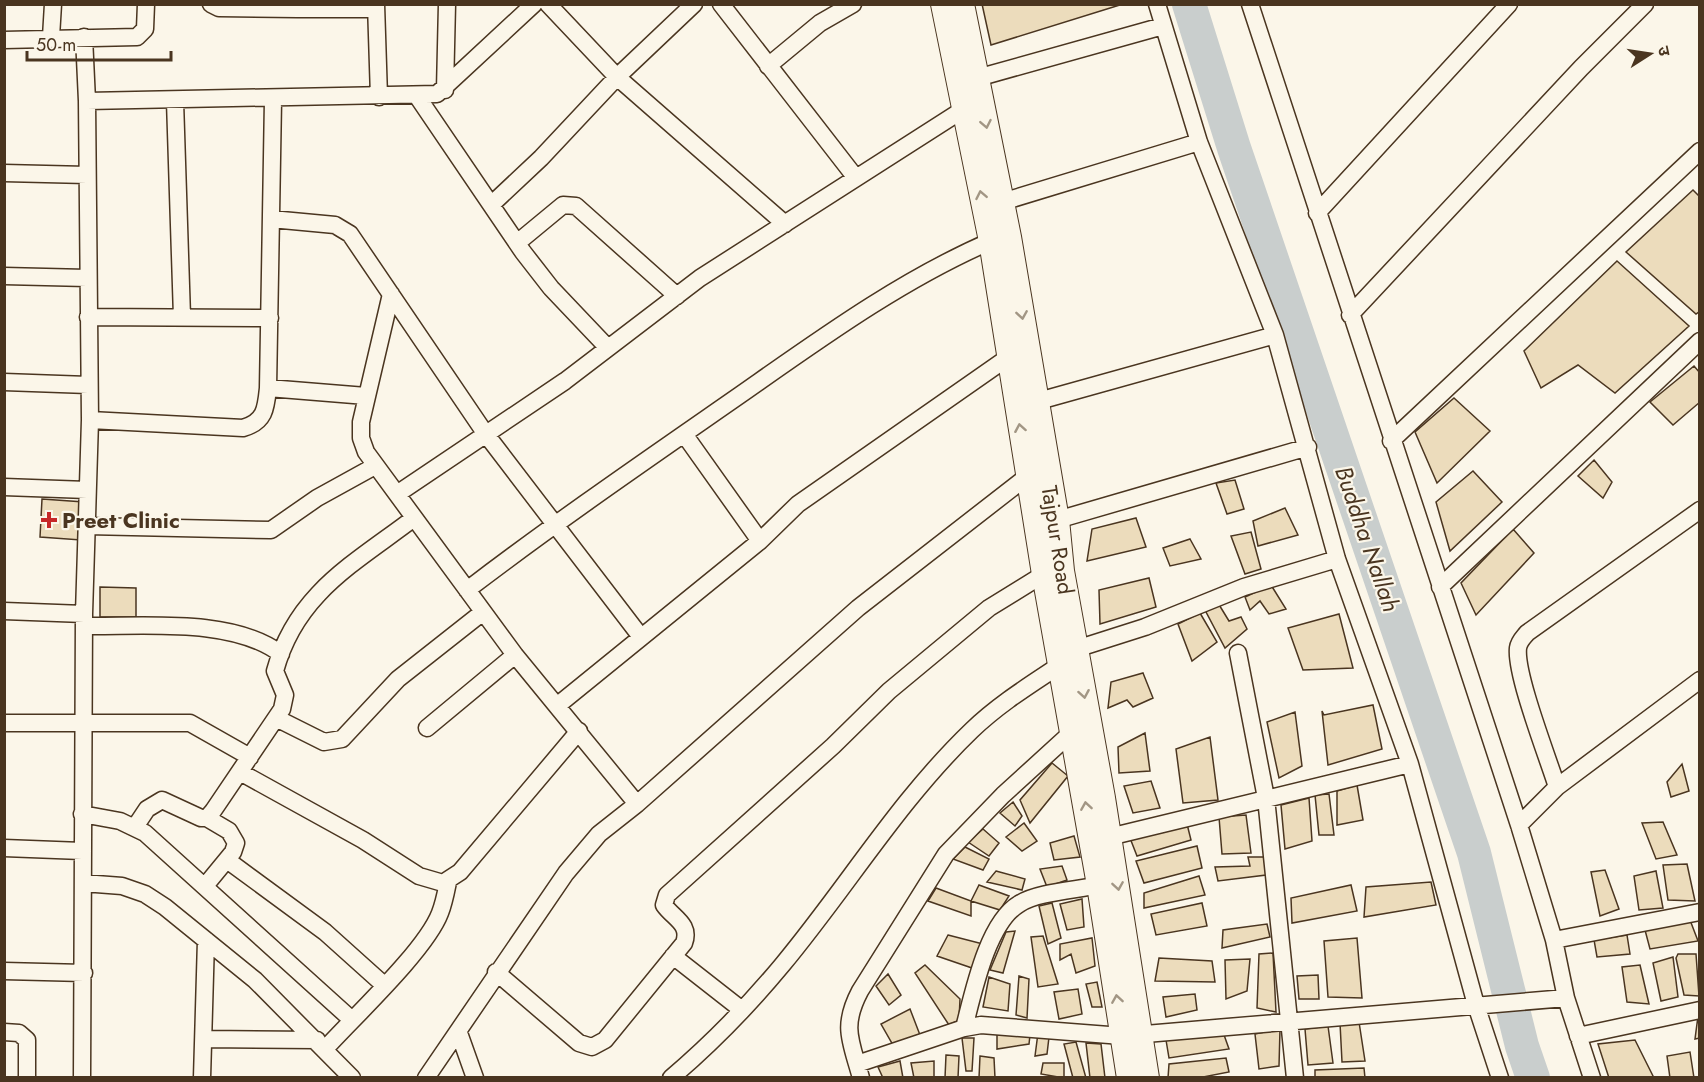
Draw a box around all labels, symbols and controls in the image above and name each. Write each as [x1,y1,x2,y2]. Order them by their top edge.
scale bar [27,24,171,62]
north arrow [1620,24,1680,84]
text: 50 m [36,32,76,58]
text: उ [1652,44,1677,59]
one-way arrow [979,118,992,128]
one-way arrow [975,190,988,200]
one-way arrow [1015,310,1028,320]
one-way arrow [1015,423,1027,433]
water label: Buddha Nallah [1326,461,1409,616]
street label: Tajpur Road [1034,483,1082,597]
place label: Preet Clinic [62,504,180,536]
marker: Preet Clinic [40,511,58,529]
one-way arrow [1077,689,1089,699]
one-way arrow [1080,802,1092,811]
one-way arrow [1111,881,1124,891]
one-way arrow [1111,994,1123,1004]

